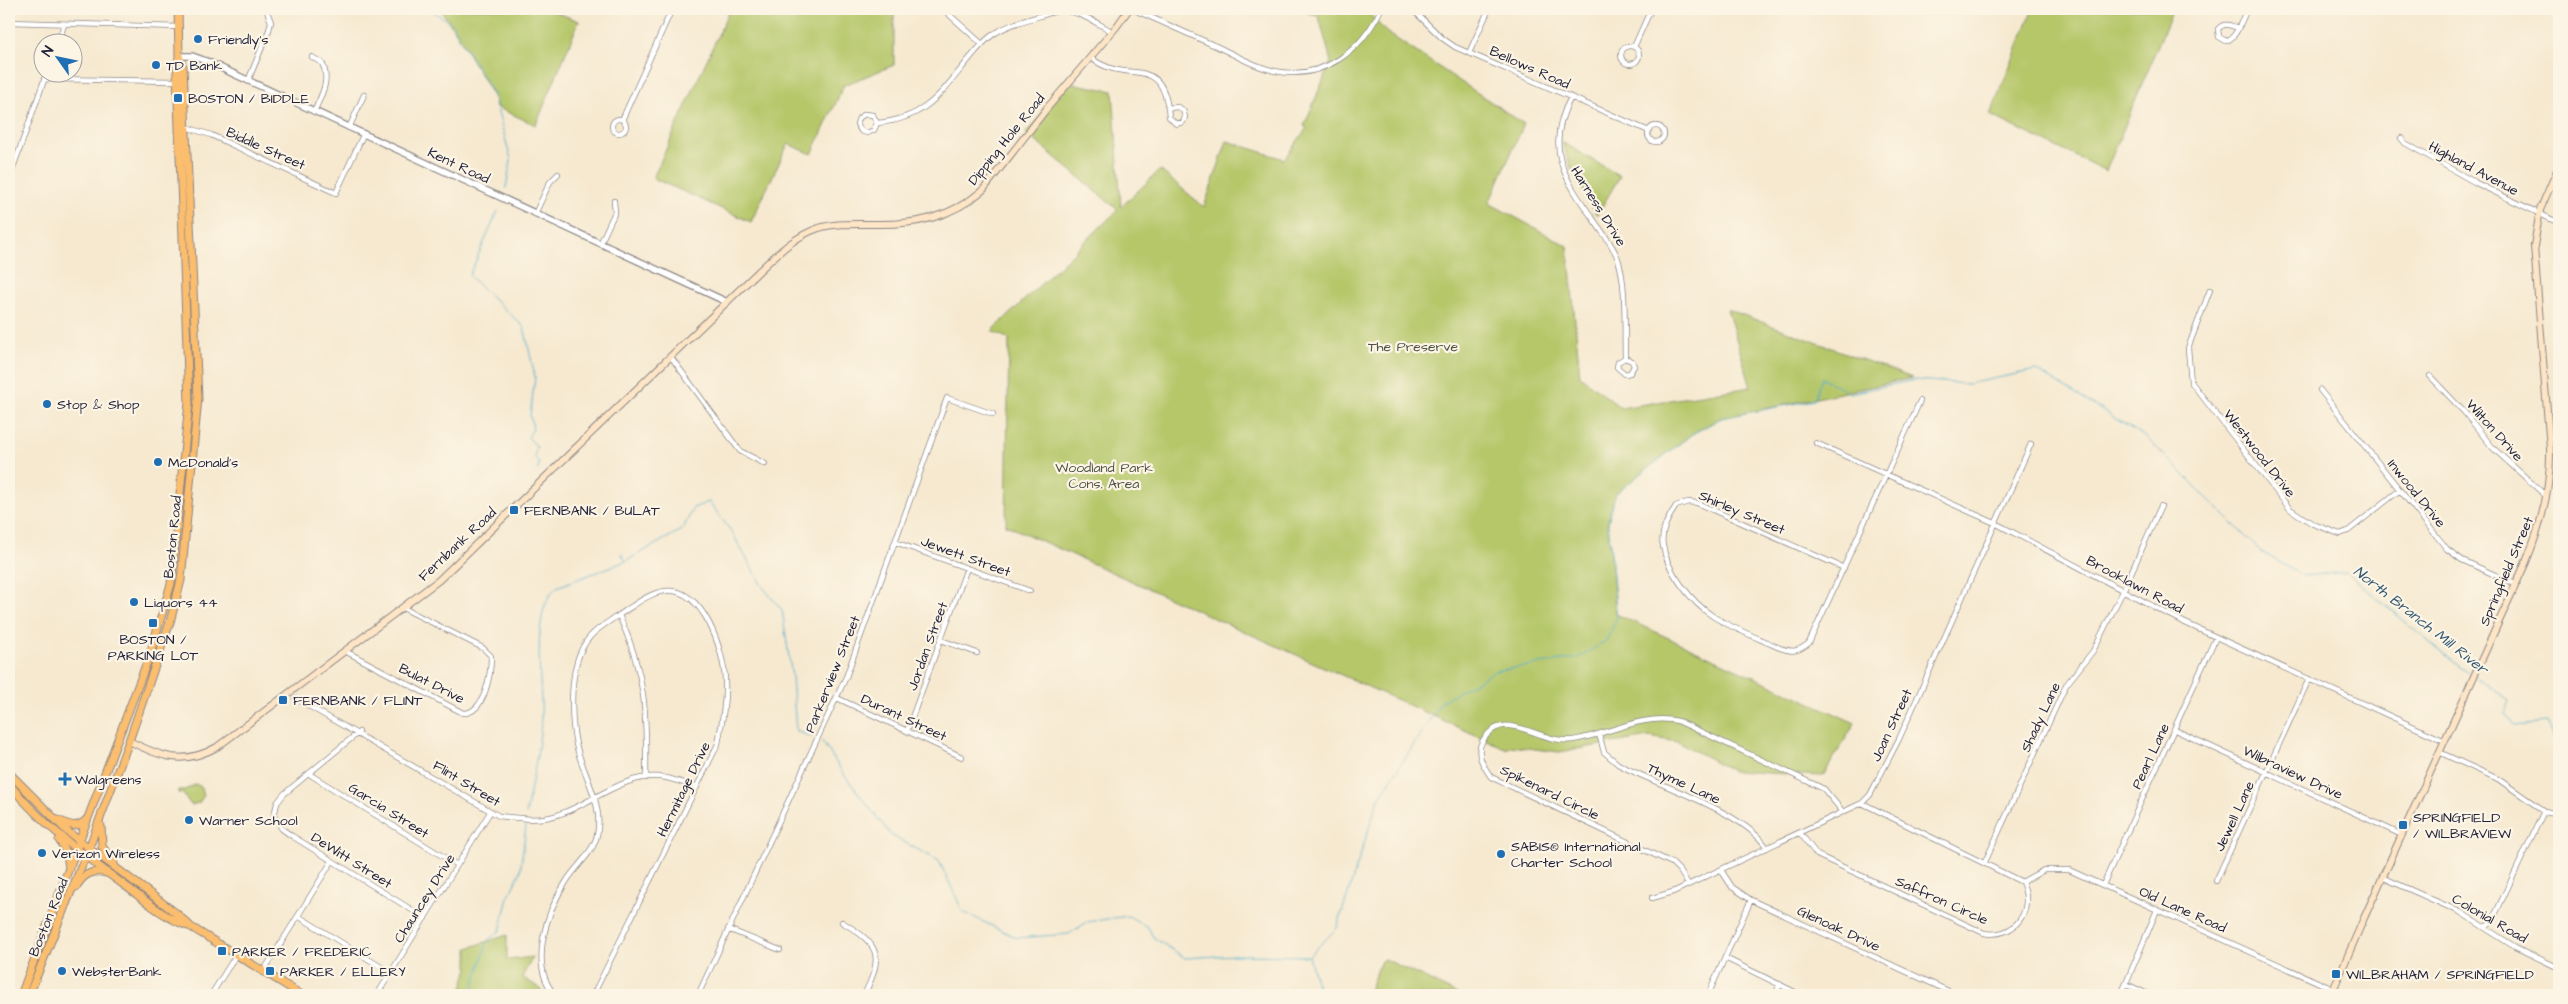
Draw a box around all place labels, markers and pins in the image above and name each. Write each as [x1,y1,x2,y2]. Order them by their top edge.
place label: Friendly's [208,30,268,50]
marker: Friendly's [192,33,204,45]
place label: TD Bank [166,56,222,76]
marker: TD Bank [150,59,162,71]
place label: BOSTON / BIDDLE [188,89,310,109]
marker: BOSTON / BIDDLE [172,92,184,104]
place label: Stop & Shop [57,395,140,415]
marker: Stop & Shop [41,398,53,410]
place label: McDonald's [168,453,238,473]
marker: McDonald's [152,456,164,468]
place label: FERNBANK / BULAT [524,501,660,521]
marker: FERNBANK / BULAT [508,504,520,516]
place label: Liquors 44 [144,593,218,613]
marker: Liquors 44 [128,596,140,608]
marker: BOSTON / PARKING LOT [147,617,159,629]
place label: BOSTON / PARKING LOT [108,630,198,666]
place label: FERNBANK / FLINT [293,691,423,711]
marker: FERNBANK / FLINT [277,694,289,706]
place label: Walgreens [75,770,142,790]
marker: Walgreens [59,773,71,785]
place label: SPRINGFIELD / WILBRAVIEW [2413,808,2511,844]
place label: Warner School [199,811,298,831]
marker: Warner School [183,814,195,826]
marker: SPRINGFIELD / WILBRAVIEW [2397,819,2409,831]
place label: SABIS® International Charter School [1511,837,1641,873]
place label: Verizon Wireless [52,844,160,864]
marker: Verizon Wireless [36,847,48,859]
marker: SABIS® International Charter School [1495,848,1507,860]
place label: PARKER / FREDERIC [232,942,372,962]
marker: PARKER / FREDERIC [216,945,228,957]
place label: WebsterBank [72,962,162,982]
place label: PARKER / ELLERY [280,962,406,982]
marker: WebsterBank [56,965,68,977]
marker: PARKER / ELLERY [264,965,276,977]
place label: WILBRAHAM / SPRINGFIELD [2346,965,2534,985]
marker: WILBRAHAM / SPRINGFIELD [2330,968,2342,980]

